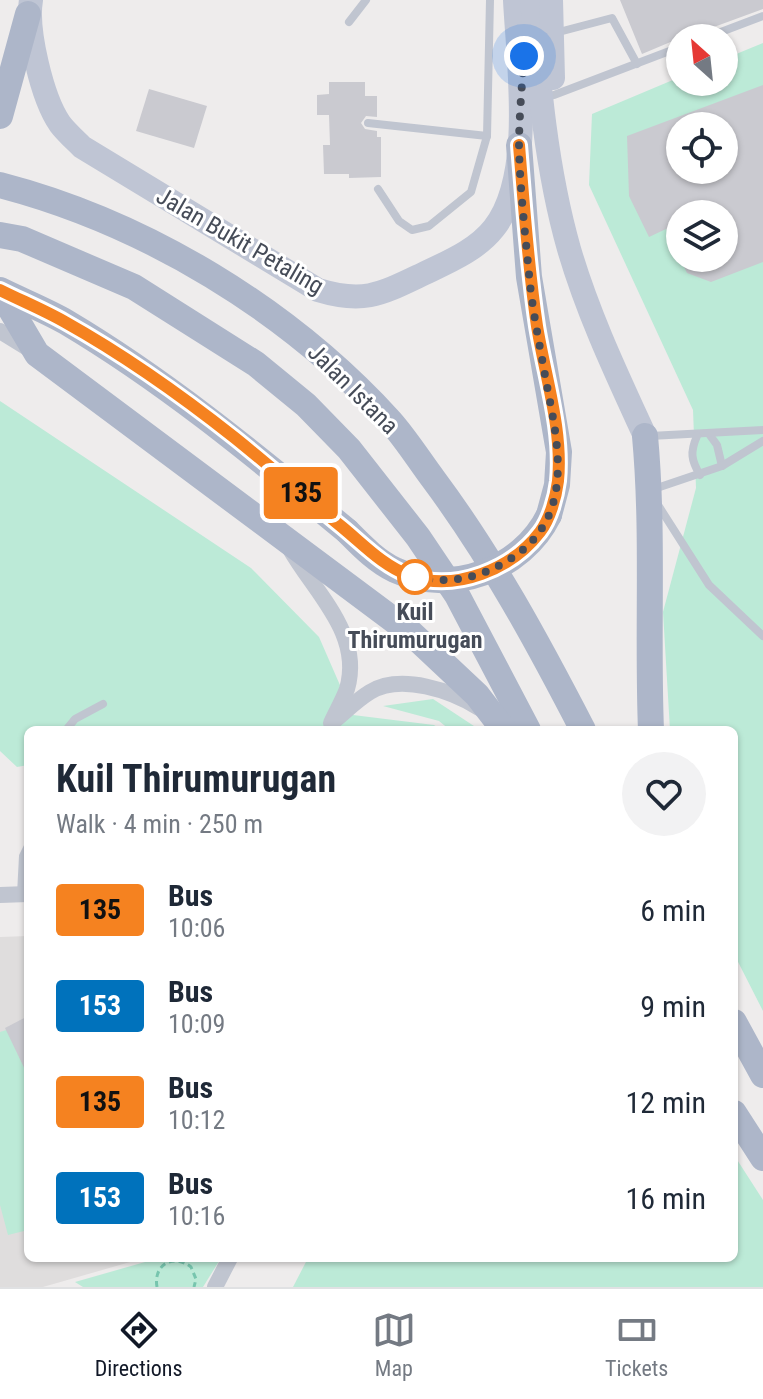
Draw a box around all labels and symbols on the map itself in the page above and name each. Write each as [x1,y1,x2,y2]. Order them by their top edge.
north arrow [666,24,738,96]
your location [504,36,544,76]
street label: Jalan Bukit Petaling [151,182,329,300]
street label: Jalan Istana [302,338,404,440]
line badge: 135 [255,467,347,519]
marker: Kuil Thirumurugan [398,560,432,594]
place label: Kuil Thirumurugan [347,598,483,654]

